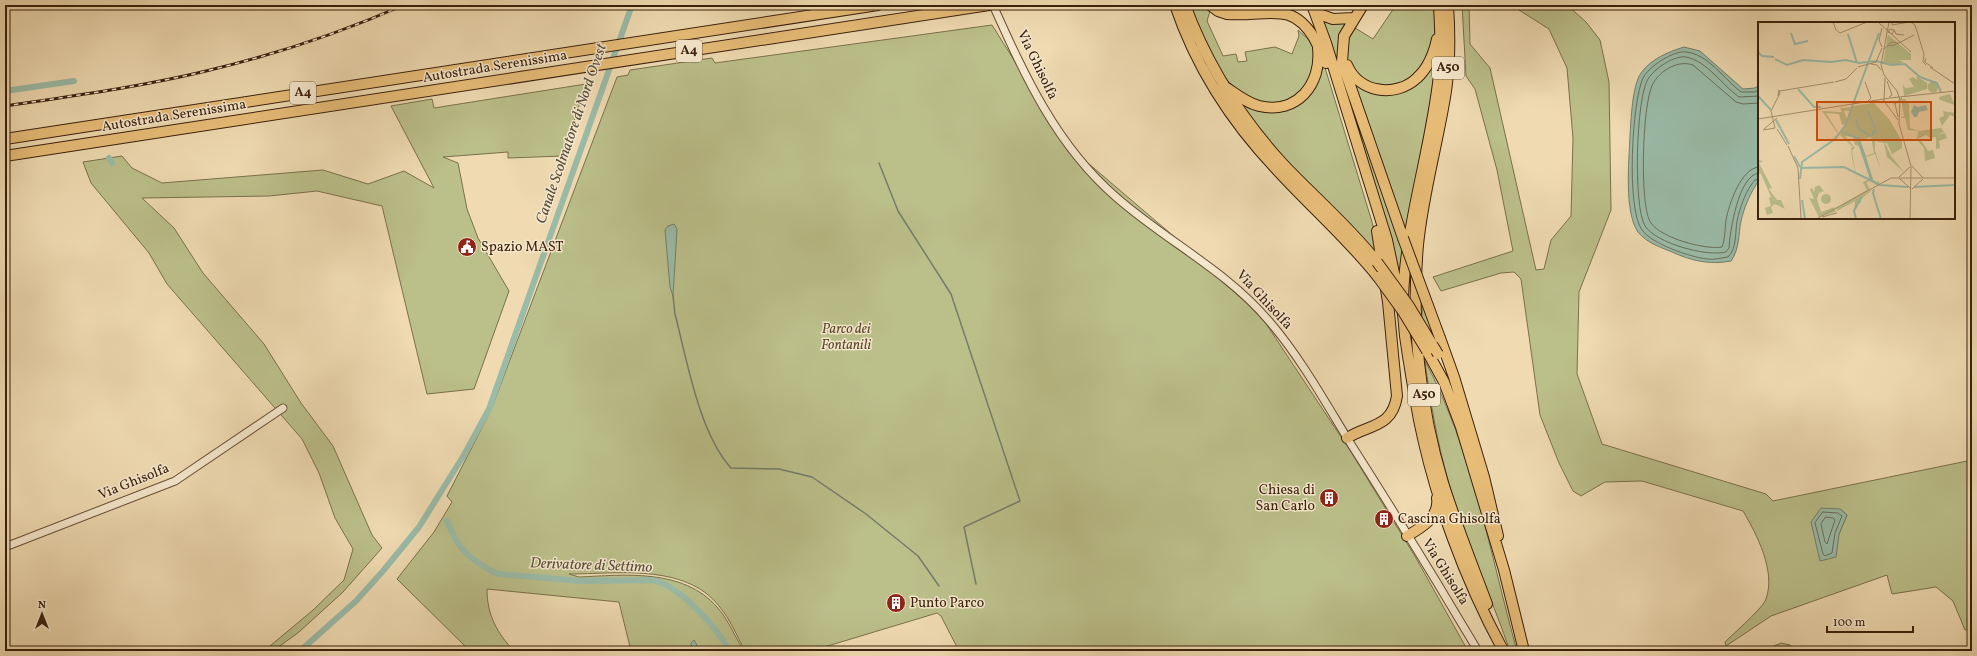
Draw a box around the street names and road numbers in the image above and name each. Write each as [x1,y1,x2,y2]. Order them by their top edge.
street label: Via Ghisolfa [1012,27,1062,103]
road number: A4 [676,40,702,62]
street label: Autostrada Serenissima [421,46,569,88]
road number: A50 [1432,57,1464,79]
road number: A4 [290,82,316,104]
street label: Autostrada Serenissima [100,95,248,137]
street label: Via Ghisolfa [1231,266,1297,334]
road number: A50 [1408,384,1440,406]
street label: Via Ghisolfa [96,459,172,505]
street label: Via Ghisolfa [1417,535,1473,609]

